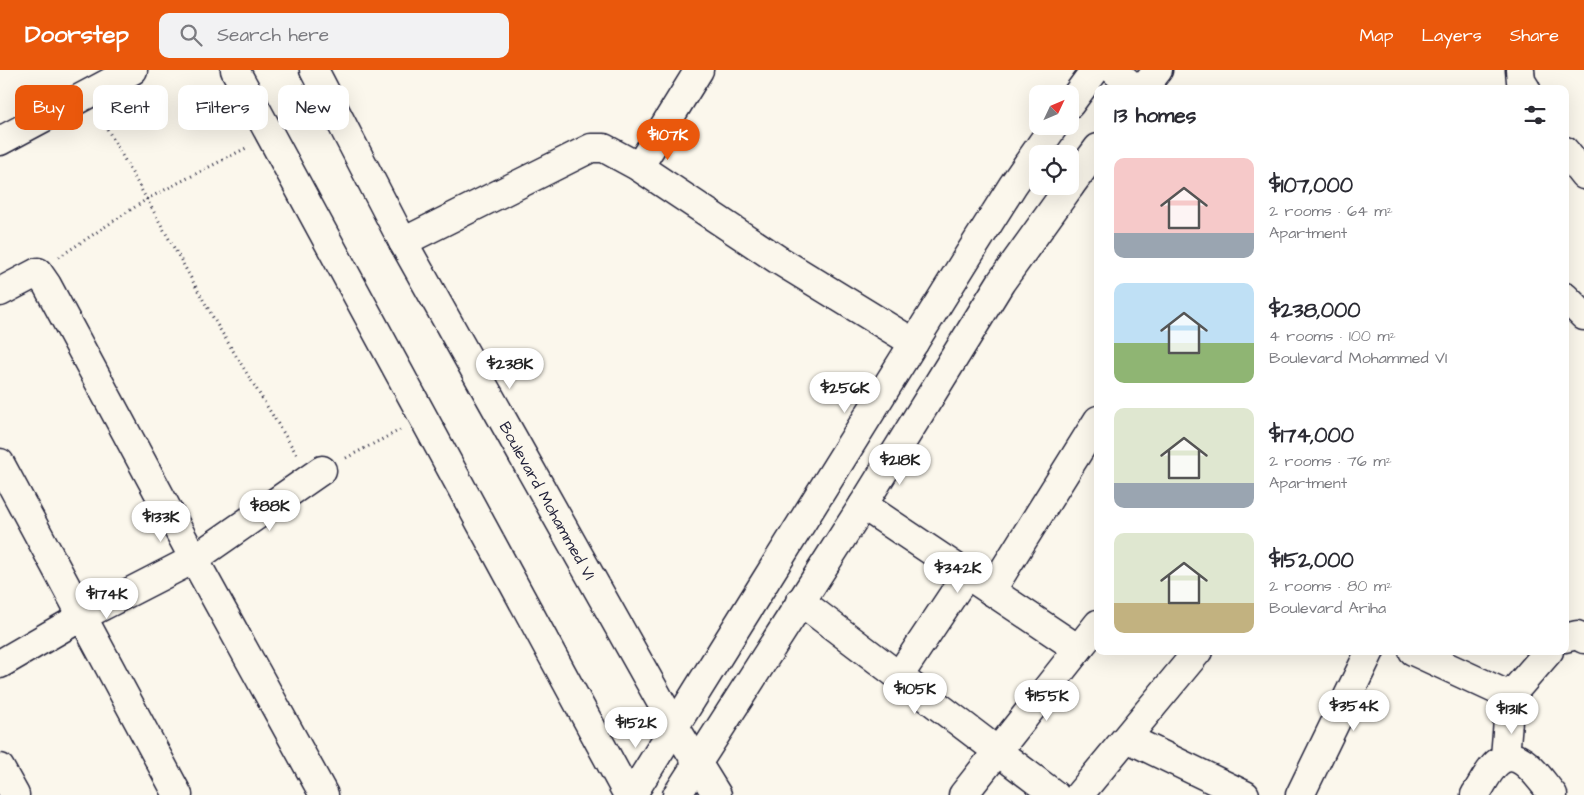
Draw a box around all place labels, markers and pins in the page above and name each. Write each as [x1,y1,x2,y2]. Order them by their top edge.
pin: $107K [633,118,703,161]
pin: $238K [475,348,545,390]
pin: $256K [810,372,880,414]
pin: $218K [865,444,935,486]
pin: $88K [240,490,300,532]
pin: $133K [126,500,196,543]
pin: $342K [923,552,993,594]
pin: $174K [72,578,142,620]
pin: $105K [880,672,950,715]
pin: $155K [1012,680,1082,722]
pin: $354K [1319,690,1389,732]
pin: $131K [1477,692,1547,735]
pin: $152K [601,706,671,749]

